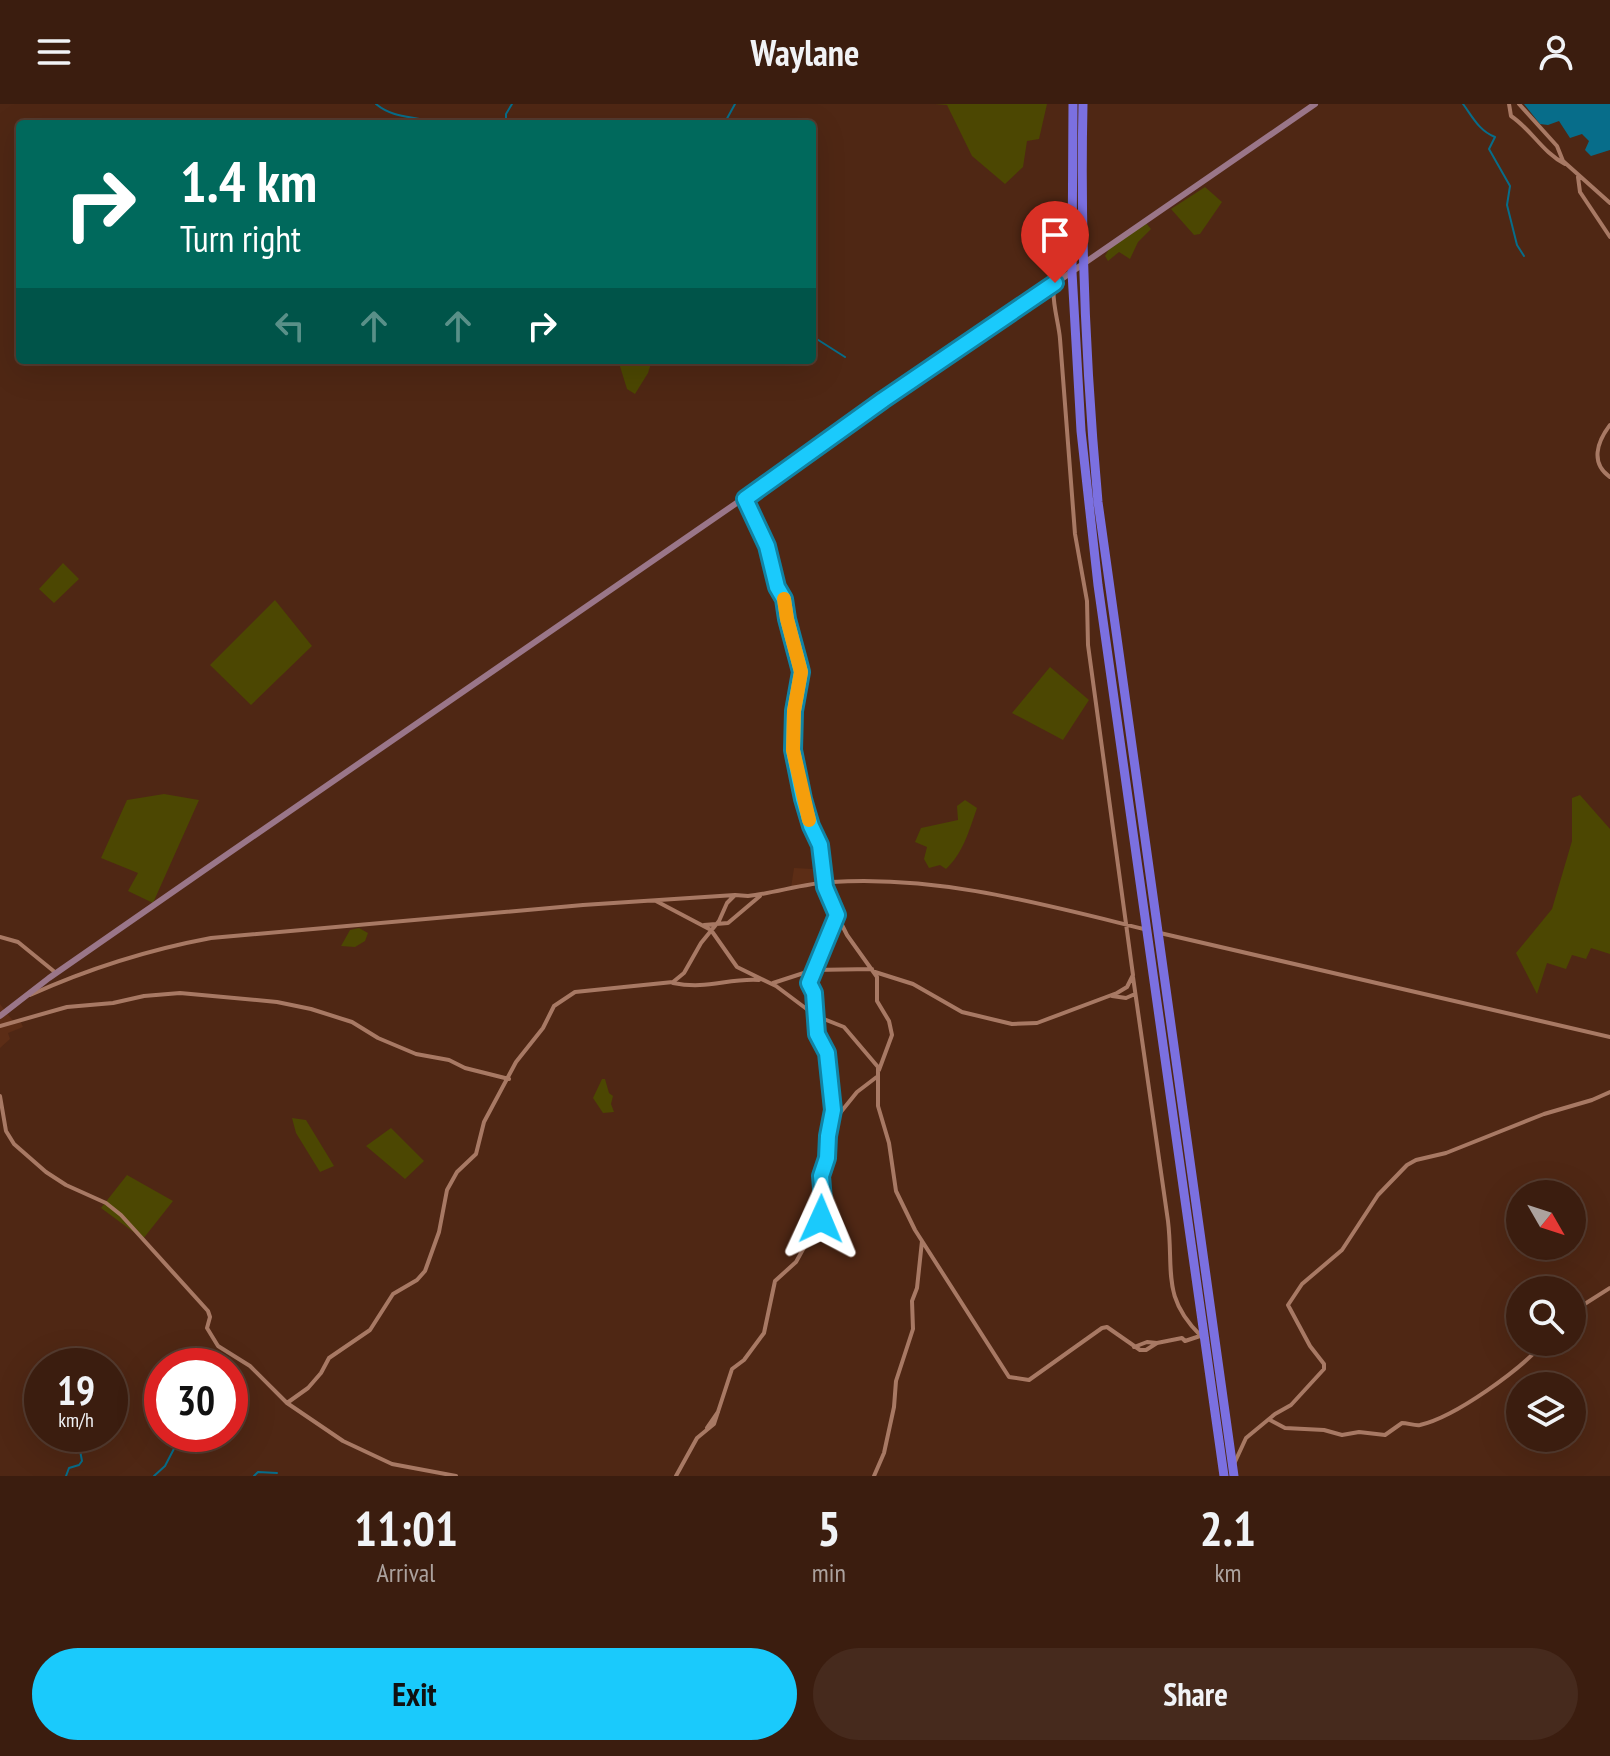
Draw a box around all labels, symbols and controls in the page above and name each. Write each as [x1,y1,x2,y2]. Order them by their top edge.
text: Waylane [751,29,859,76]
icon: menu [32,30,76,74]
icon: person [1534,30,1578,74]
text: 1.4 km [180,145,317,217]
icon: right [48,152,152,256]
pin [1021,201,1089,283]
icon: arrive [1033,213,1077,257]
text: Turn right [180,215,301,262]
icon: left [268,304,312,348]
icon: ahead [352,304,396,348]
icon: ahead [436,304,480,348]
icon: right [520,304,564,348]
position arrow [779,1177,863,1261]
north arrow [1506,1180,1586,1260]
map controls [1506,1180,1586,1452]
button: search [1506,1276,1586,1356]
speed limit sign: 30 [144,1348,248,1452]
text: 19 [57,1364,95,1416]
button: layers [1506,1372,1586,1452]
text: km/h [58,1407,94,1433]
text: 11:01 [354,1497,458,1559]
text: 5 [817,1497,840,1559]
text: 2.1 [1200,1497,1256,1559]
text: Arrival [377,1556,435,1589]
text: min [812,1556,846,1589]
text: km [1214,1556,1241,1589]
button: Exit [32,1648,797,1740]
button: Share [813,1648,1578,1740]

